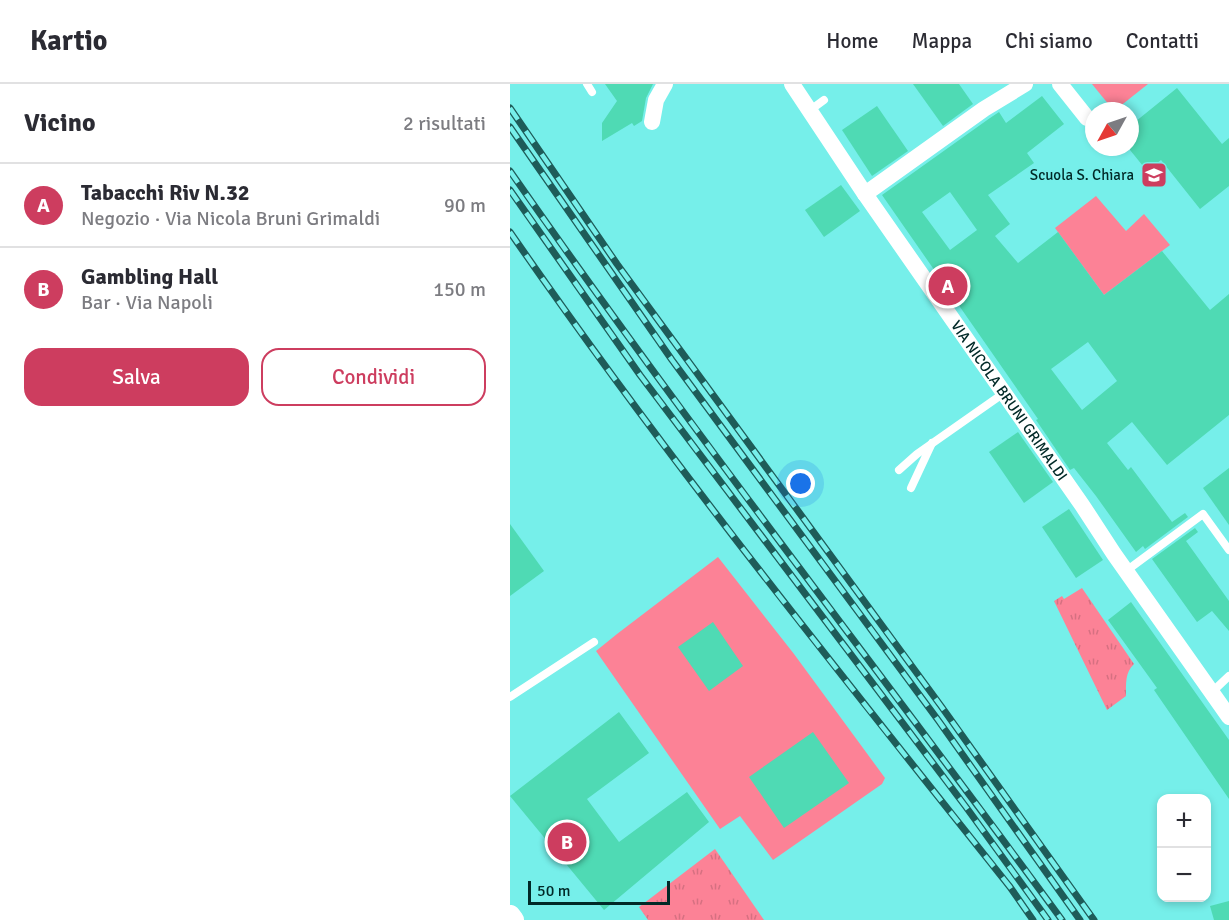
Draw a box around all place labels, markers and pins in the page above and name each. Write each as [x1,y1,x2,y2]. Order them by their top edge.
school or university icon: Scuola S. Chiara [1139,160,1169,190]
place label: Scuola S. Chiara [1030,166,1134,184]
pin: A [928,264,968,308]
pin: B [548,820,586,864]

